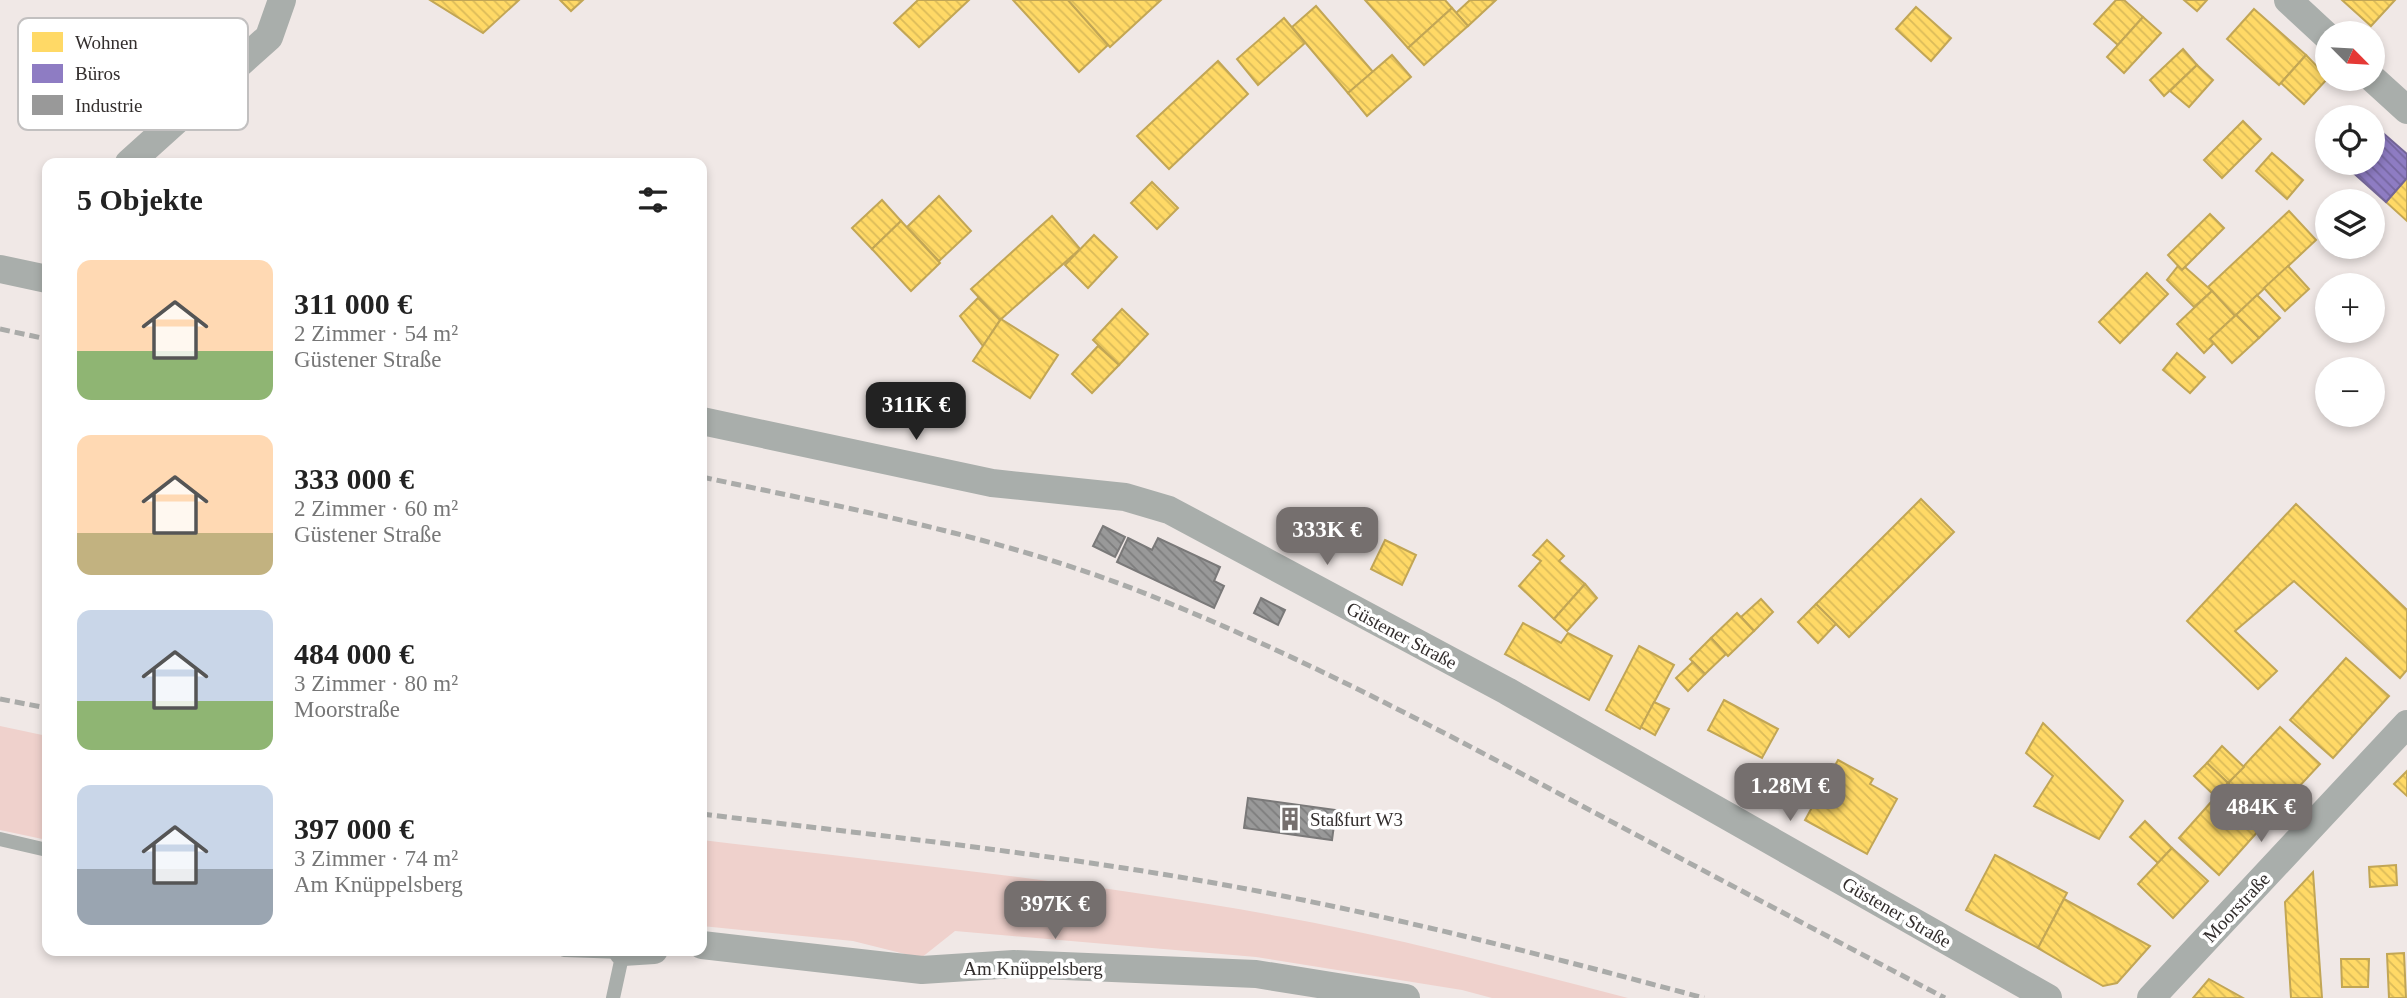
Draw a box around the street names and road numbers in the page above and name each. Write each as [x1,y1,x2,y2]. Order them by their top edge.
street label: Güstener Straße [1343,598,1461,673]
street label: Moorstraße [2199,868,2274,947]
street label: Güstener Straße [1839,873,1955,952]
street label: Am Knüppelsberg [963,958,1103,979]

